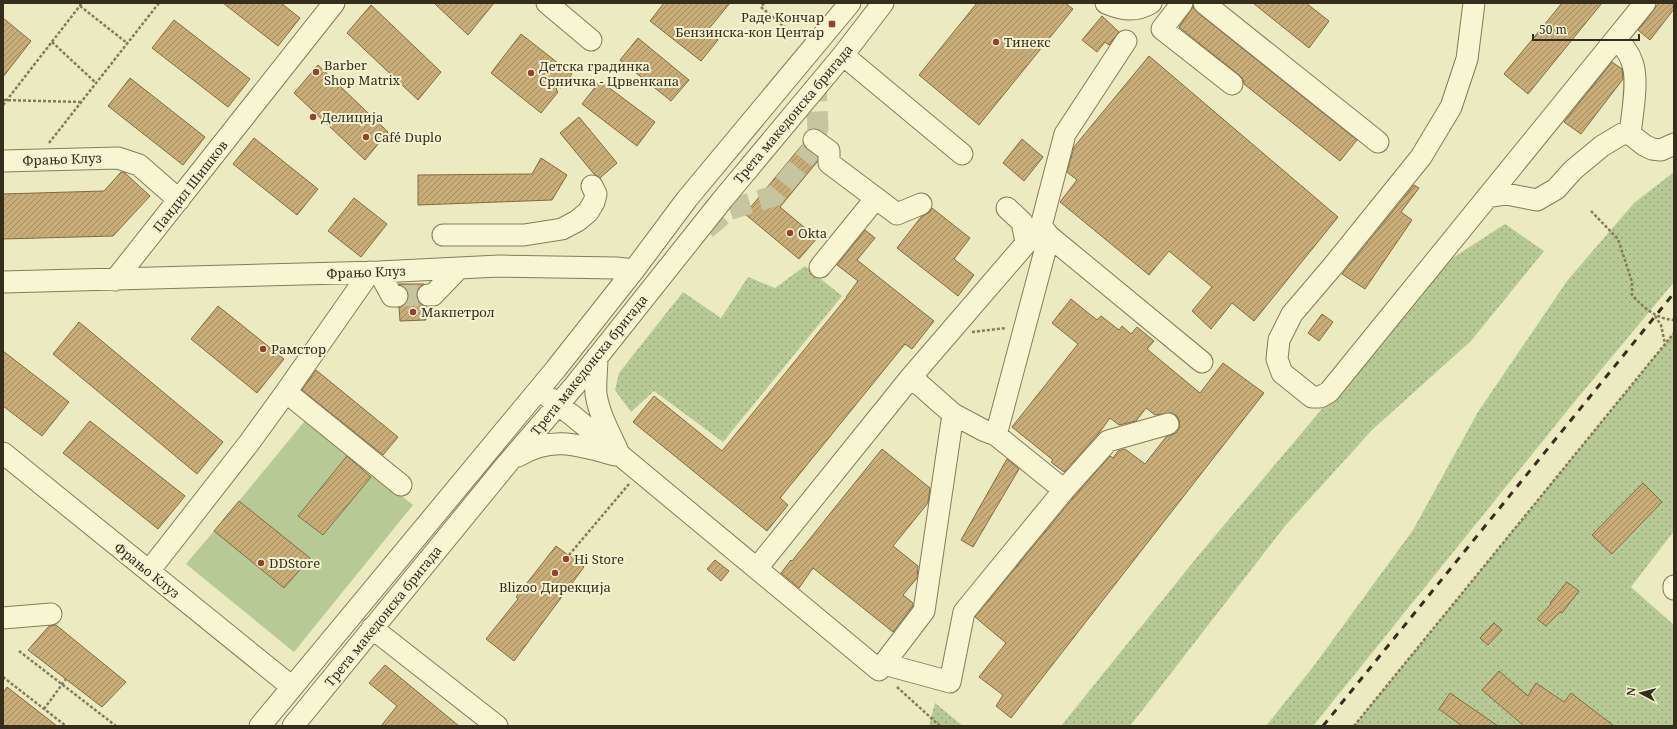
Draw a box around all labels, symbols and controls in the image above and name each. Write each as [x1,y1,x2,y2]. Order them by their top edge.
place label: Раде Кончар Бензинска-кон Центар [675,8,824,41]
scale bar [1533,16,1639,42]
marker: Раде Кончар Бензинска-кон Центар [827,19,837,29]
text: 50 m [1539,21,1567,38]
place label: Тинекс [1004,33,1051,51]
marker: Тинекс [991,37,1001,47]
street label: Трета македонска бригада [729,41,857,187]
place label: Barber Shop Matrix [324,56,401,89]
place label: Детска градинка Срничка - Црвенкапа [539,57,679,90]
marker: Barber Shop Matrix [311,67,321,77]
marker: Детска градинка Срничка - Црвенкапа [526,68,536,78]
place label: Делиција [321,108,383,126]
marker: Делиција [308,112,318,122]
place label: Café Duplo [374,128,442,146]
marker: Café Duplo [361,132,371,142]
street label: Пандил Шишков [148,136,232,236]
street label: Фрањо Клуз [22,149,102,169]
place label: Okta [798,224,827,242]
marker: Okta [785,228,795,238]
street label: Фрањо Клуз [326,262,406,282]
street label: Трета македонска бригада [526,291,652,439]
place label: Макпетрол [421,303,495,321]
marker: Макпетрол [408,307,418,317]
place label: Рамстор [271,340,326,358]
marker: Рамстор [258,344,268,354]
street label: Фрањо Клуз [110,538,184,602]
street label: Трета македонска бригада [320,542,446,690]
place label: Hi Store [574,550,624,568]
place label: DDStore [269,554,320,572]
marker: Hi Store [561,554,571,564]
marker: DDStore [256,558,266,568]
marker: Blizoo Дирекција [550,568,560,578]
place label: Blizoo Дирекција [499,578,611,596]
north arrow [1621,673,1661,713]
text: N [1623,686,1639,697]

